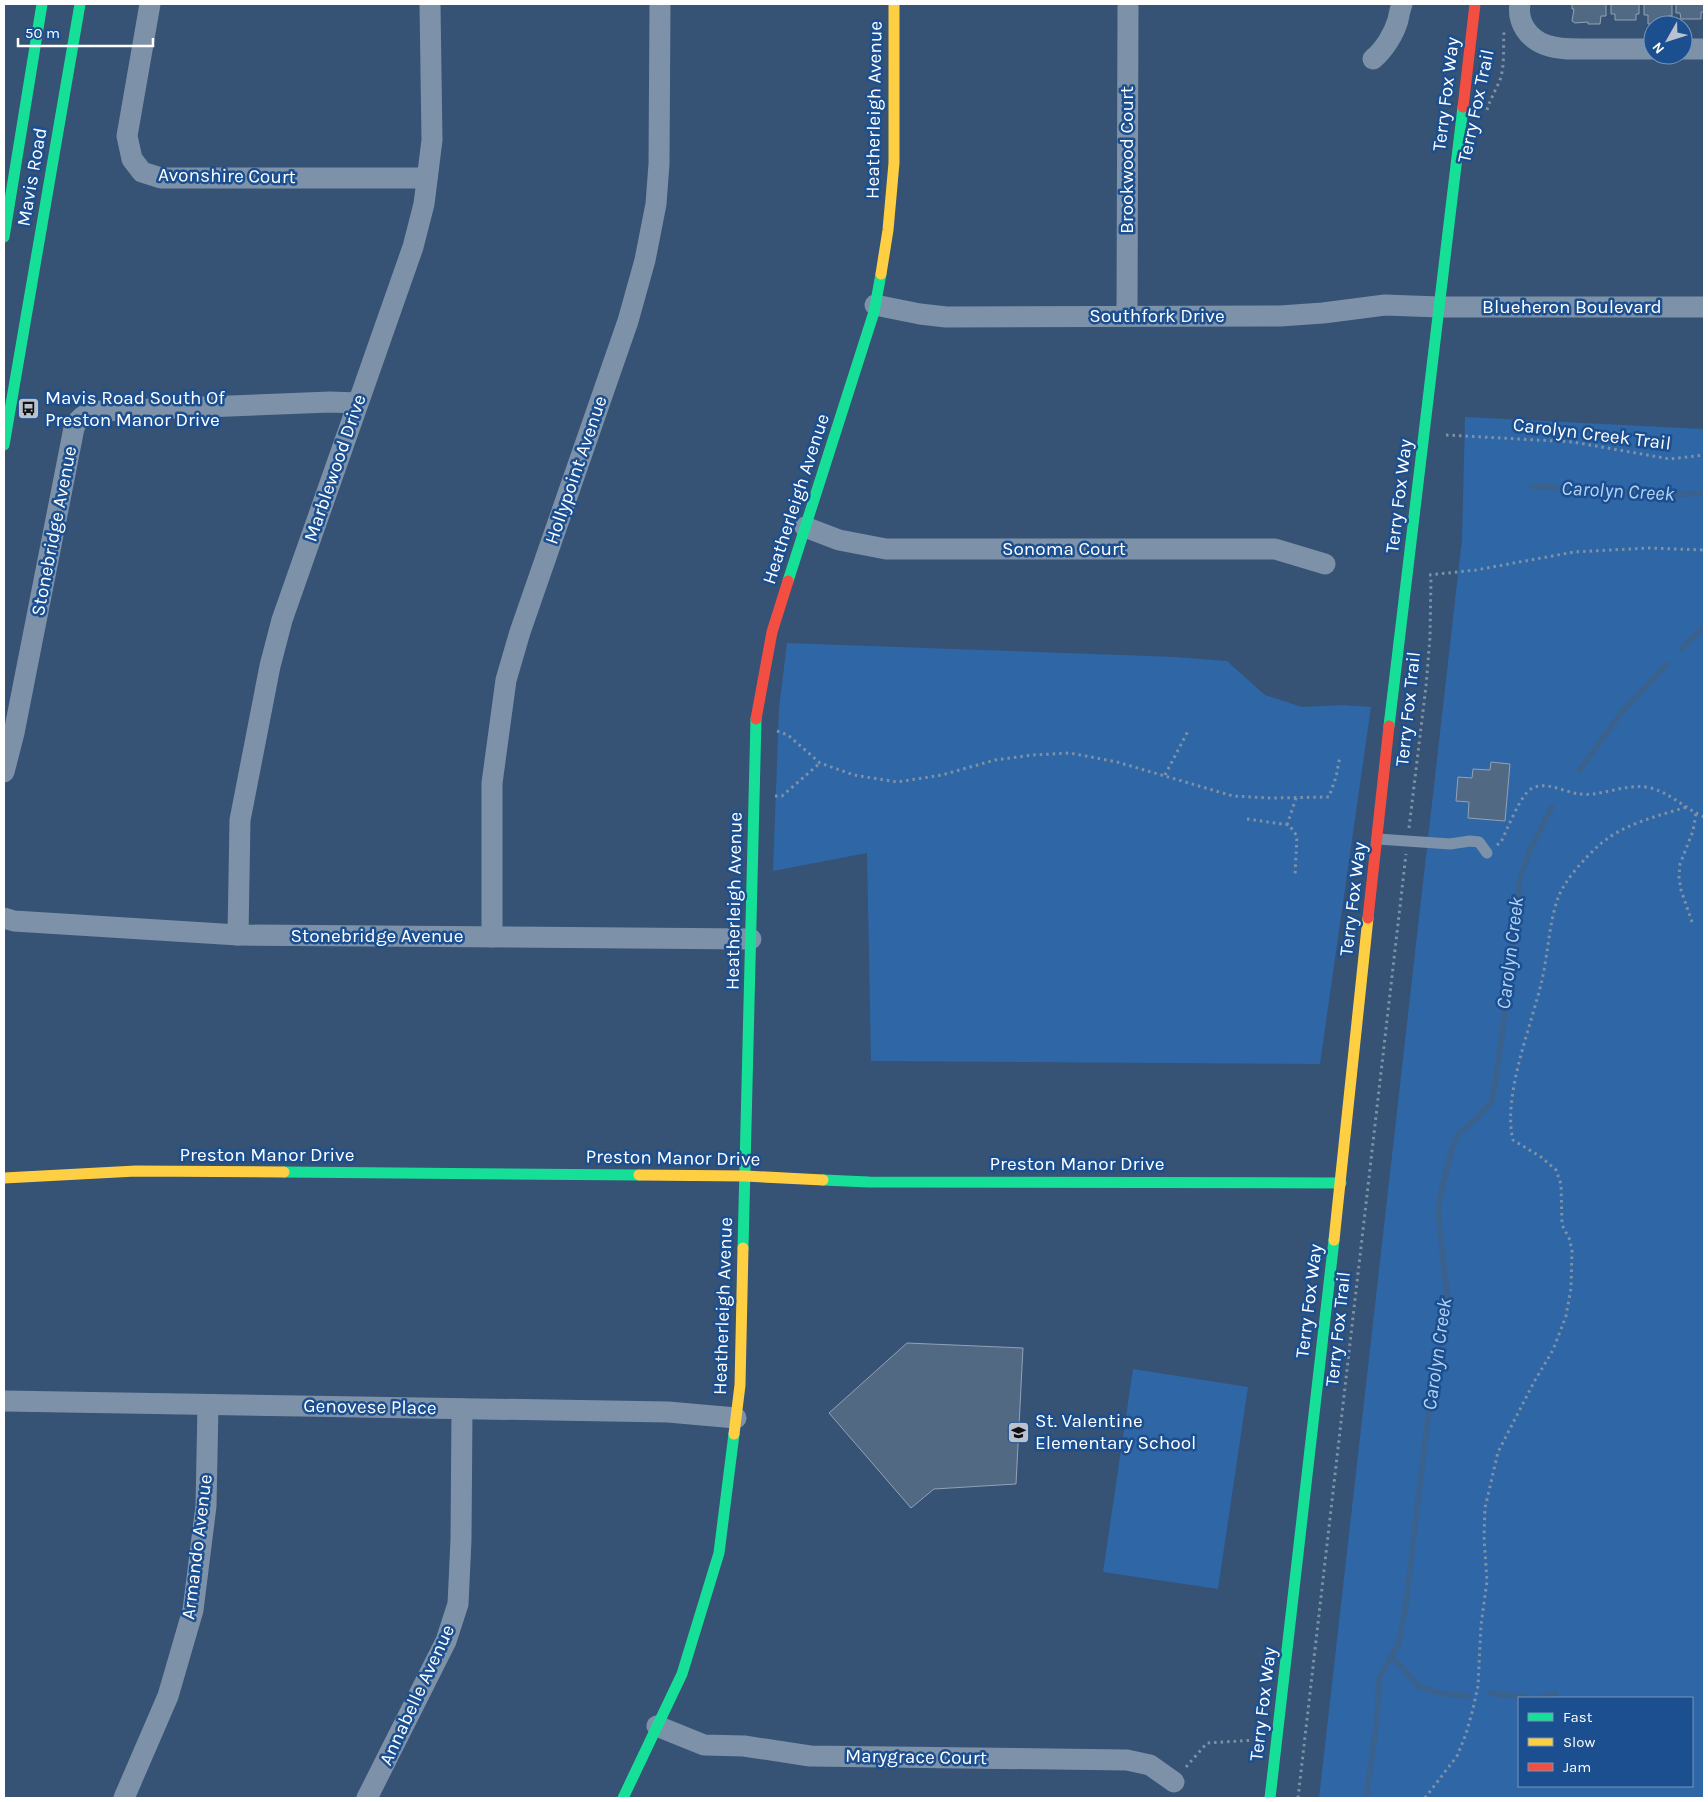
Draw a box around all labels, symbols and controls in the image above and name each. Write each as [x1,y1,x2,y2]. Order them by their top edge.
scale bar [18,15,152,47]
north arrow [1643,15,1693,65]
street label: Heatherleigh Avenue [861,21,887,199]
text: 50 m [25,24,60,42]
street label: Terry Fox Way [1428,36,1464,152]
text: N [1649,39,1668,57]
street label: Terry Fox Trail [1453,47,1499,165]
street label: Brookwood Court [1116,86,1138,234]
street label: Mavis Road [12,126,52,228]
street label: Avonshire Court [158,164,296,188]
street label: Blueheron Boulevard [1482,296,1662,318]
street label: Southfork Drive [1089,305,1225,327]
place label: Mavis Road South Of Preston Manor Drive [45,387,225,431]
street label: Marblewood Drive [299,391,371,545]
street label: Hollypoint Avenue [540,393,612,547]
bus stop icon: Mavis Road South Of Preston Manor Drive [17,397,41,421]
street label: Heatherleigh Avenue [758,411,834,587]
street label: Carolyn Creek Trail [1512,413,1672,455]
street label: Terry Fox Way [1381,438,1417,554]
street label: Stonebridge Avenue [27,444,81,618]
water label: Carolyn Creek [1561,477,1676,505]
street label: Sonoma Court [1002,538,1126,560]
street label: Terry Fox Trail [1391,650,1425,768]
street label: Heatherleigh Avenue [721,812,747,990]
street label: Terry Fox Way [1335,841,1371,957]
water label: Carolyn Creek [1492,895,1528,1011]
street label: Stonebridge Avenue [291,925,463,947]
street label: Preston Manor Drive [180,1144,354,1166]
street label: Preston Manor Drive [585,1145,761,1171]
street label: Preston Manor Drive [990,1153,1164,1175]
street label: Heatherleigh Avenue [709,1217,737,1395]
street label: Terry Fox Way [1291,1243,1327,1359]
street label: Terry Fox Trail [1321,1270,1355,1388]
water label: Carolyn Creek [1418,1295,1456,1412]
street label: Genovese Place [303,1395,437,1419]
place label: St. Valentine Elementary School [1035,1410,1196,1454]
school or university icon: St. Valentine Elementary School [1007,1420,1031,1444]
street label: Armando Avenue [177,1473,217,1621]
street label: Annabelle Avenue [375,1621,459,1769]
street label: Terry Fox Way [1245,1646,1281,1762]
legend [1518,1697,1693,1787]
text: Fast [1563,1708,1593,1726]
text: Slow [1563,1733,1595,1751]
street label: Marygrace Court [845,1745,987,1769]
text: Jam [1563,1758,1591,1776]

